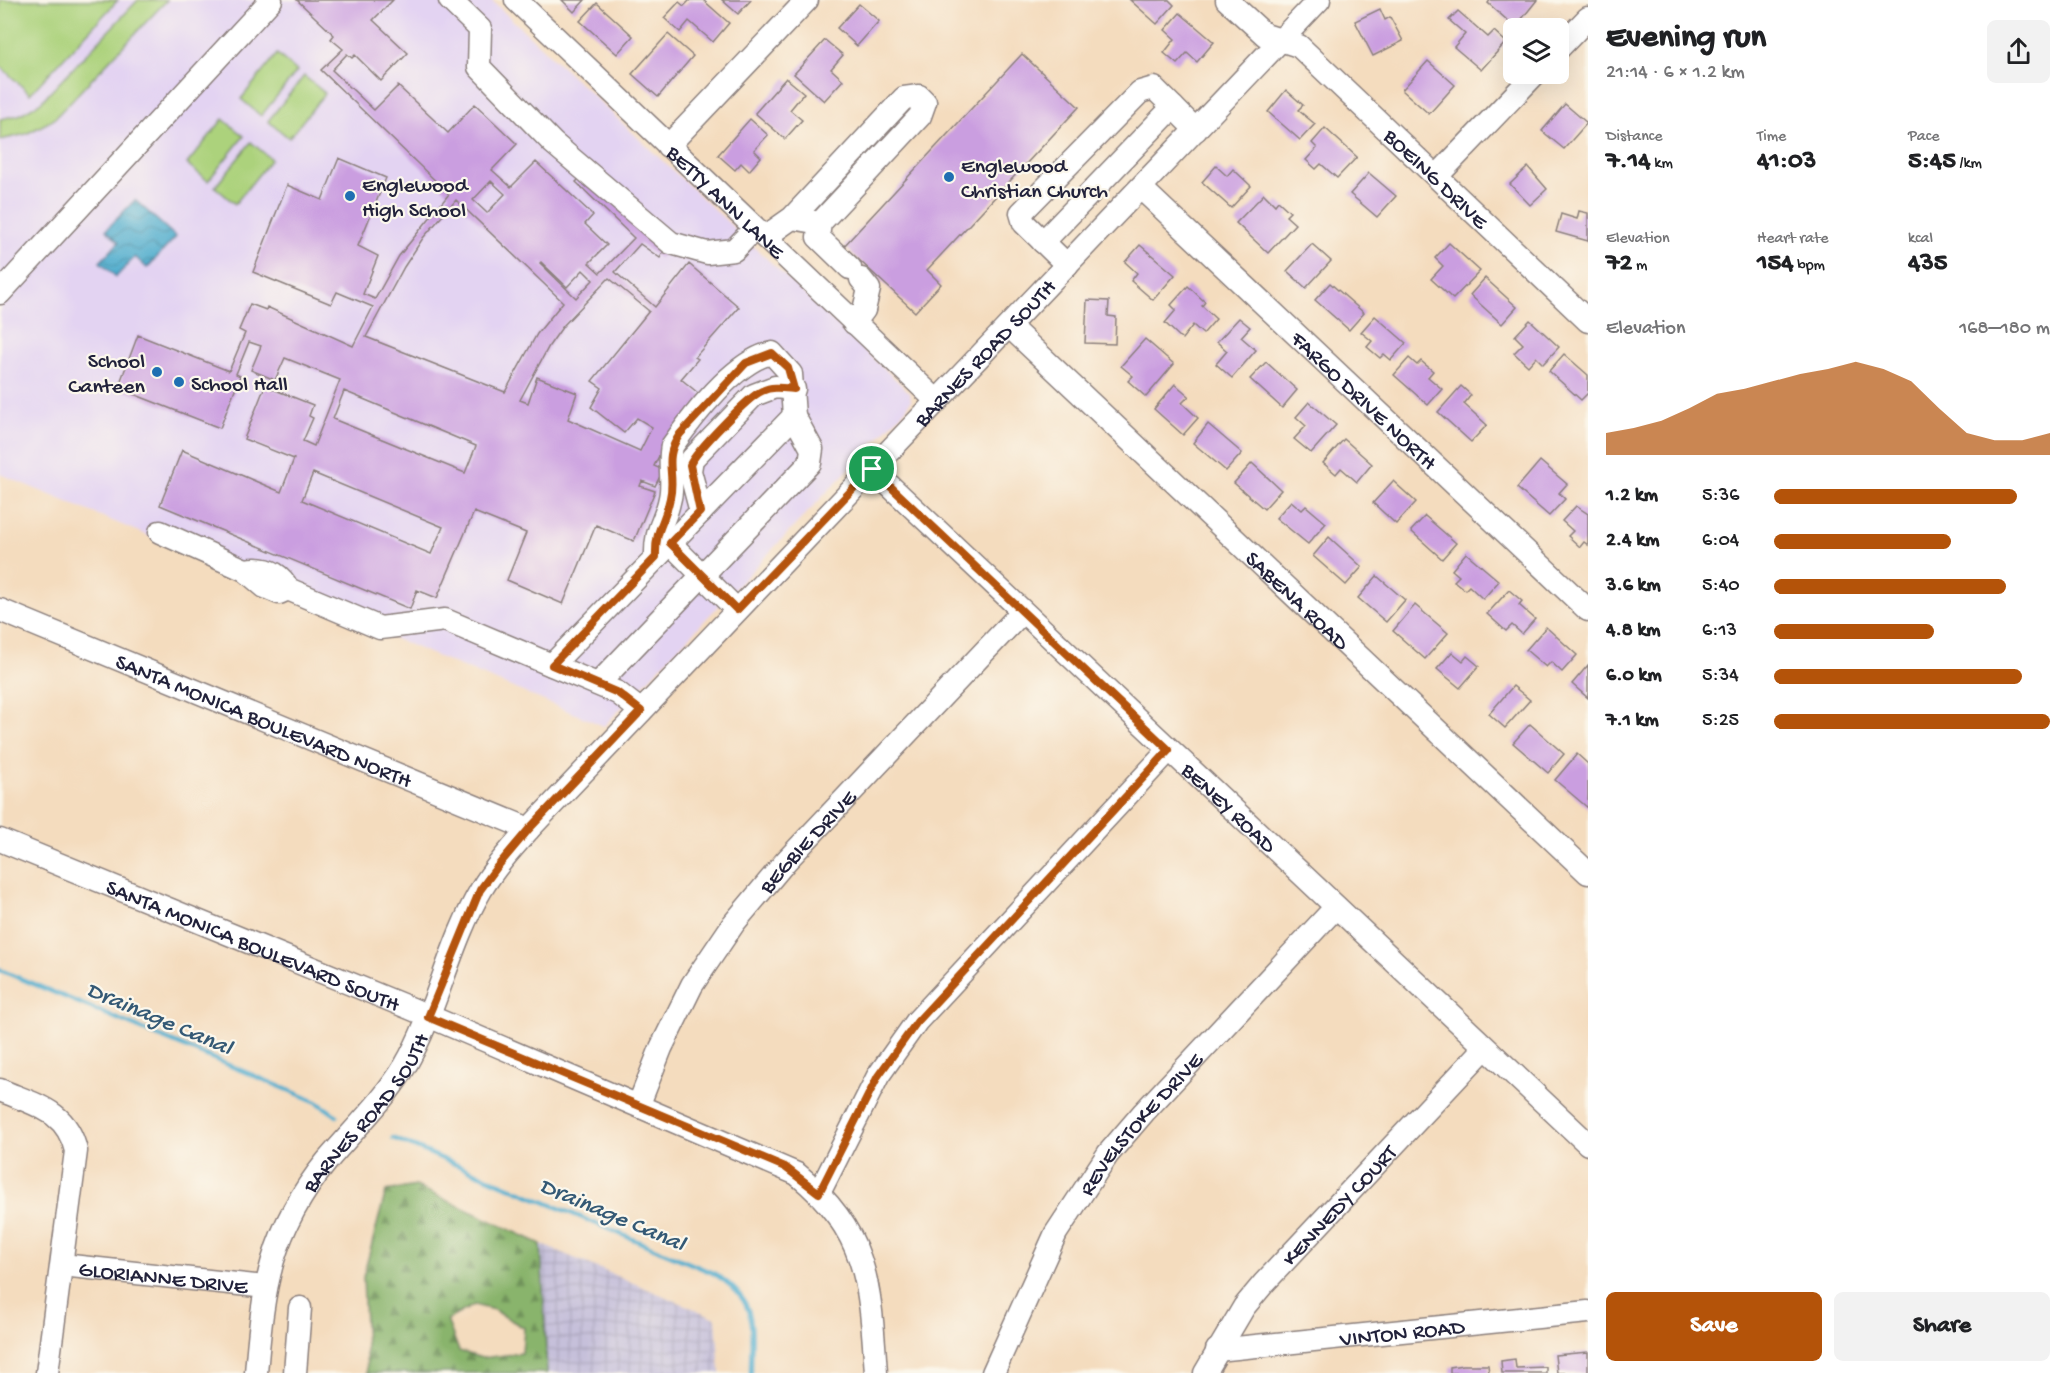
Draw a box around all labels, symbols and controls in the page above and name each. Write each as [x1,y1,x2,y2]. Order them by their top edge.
map controls [1503,18,1569,84]
button: layers [1503,18,1569,84]
text: Evening run [1606,20,1766,58]
button: share [1987,20,2050,83]
text: 21:14 · 6 × 1.2 km [1606,62,1745,85]
street label: BOEING DRIVE [1376,124,1493,237]
text: Distance [1606,128,1663,147]
text: Time [1757,128,1786,147]
text: Pace [1908,128,1939,147]
street label: BETTY ANN LANE [659,141,789,267]
text: 7.14 [1606,147,1650,178]
text: 41:03 [1757,147,1816,178]
text: 5:45 [1908,147,1956,178]
place label: Englewood Christian Church [961,155,1108,206]
text: km [1650,155,1673,174]
text: /km [1956,155,1982,174]
marker: Englewood Christian Church [942,170,956,184]
place label: Englewood High School [362,174,470,225]
marker: Englewood High School [343,189,357,203]
text: Elevation [1606,230,1670,249]
text: Heart rate [1757,230,1829,249]
text: kcal [1908,230,1933,249]
text: 72 [1606,249,1632,280]
text: 154 [1757,249,1793,280]
text: 435 [1908,249,1947,280]
text: m [1632,257,1647,276]
text: bpm [1793,257,1825,276]
street label: BARNES ROAD SOUTH [910,275,1063,434]
text: Elevation [1606,318,1686,341]
text: 168–180 m [1959,318,2050,341]
street label: FARGO DRIVE NORTH [1283,327,1441,478]
place label: School Canteen [68,350,146,401]
marker: School Canteen [150,365,164,379]
place label: School Hall [191,373,288,399]
marker: School Hall [172,375,186,389]
pin [846,443,897,494]
icon: arrive [855,452,888,485]
text: 1.2 km [1606,485,1658,508]
text: 5:36 [1702,485,1739,508]
text: 2.4 km [1606,530,1659,553]
text: 6:04 [1702,530,1739,553]
street label: SABENA ROAD [1238,547,1353,658]
text: 3.6 km [1606,575,1661,598]
text: 5:40 [1702,575,1740,598]
text: 4.8 km [1606,620,1661,643]
text: 6:13 [1702,620,1737,643]
street label: SANTA MONICA BOULEVARD NORTH [111,650,415,796]
text: 6.0 km [1606,665,1662,688]
text: 5:34 [1702,665,1739,688]
text: 7.1 km [1606,710,1659,733]
text: 5:25 [1702,710,1739,733]
street label: BENEY ROAD [1174,758,1281,861]
street label: BEGBIE DRIVE [755,785,864,901]
street label: SANTA MONICA BOULEVARD SOUTH [101,876,403,1020]
water label: Drainage Canal [81,977,237,1065]
street label: BARNES ROAD SOUTH [298,1030,437,1200]
street label: REVELSTOKE DRIVE [1075,1048,1211,1202]
street label: KENNEDY COURT [1278,1140,1405,1273]
water label: Drainage Canal [534,1173,690,1261]
street label: GLORIANNE DRIVE [77,1258,250,1302]
button: Save [1606,1292,1822,1361]
button: Share [1834,1292,2050,1361]
street label: VINTON ROAD [1338,1316,1467,1354]

